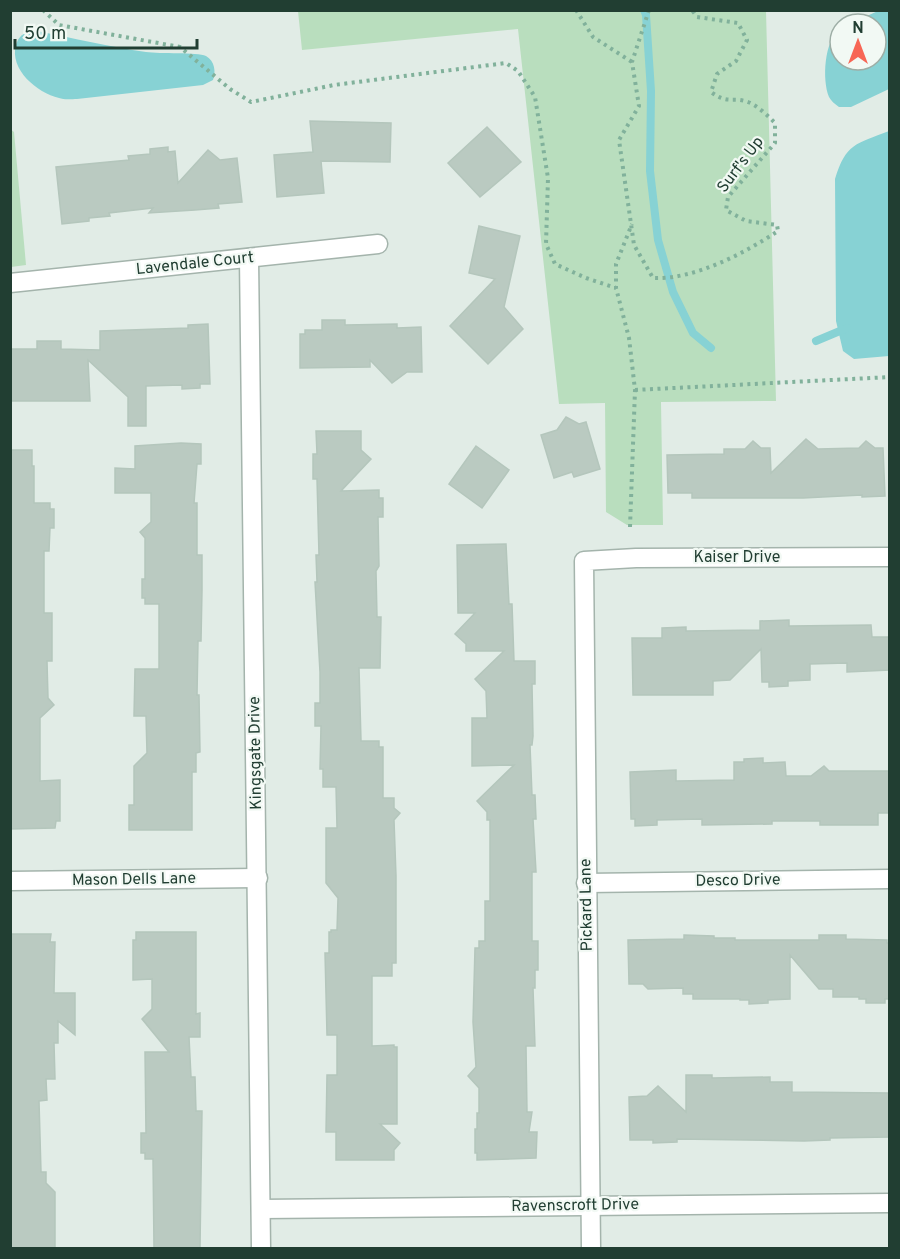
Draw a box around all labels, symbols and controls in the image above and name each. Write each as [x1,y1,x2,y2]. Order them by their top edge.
scale bar [15,12,196,50]
north arrow [828,12,888,72]
text: N [852,19,864,39]
text: 50 m [24,23,66,46]
street label: Surf's Up [713,133,769,197]
street label: Lavendale Court [135,248,255,280]
street label: Kaiser Drive [694,548,780,568]
street label: Kingsgate Drive [245,696,267,810]
street label: Pickard Lane [576,858,598,952]
street label: Mason Dells Lane [72,869,196,891]
street label: Desco Drive [695,870,781,892]
street label: Ravenscroft Drive [511,1195,639,1217]

